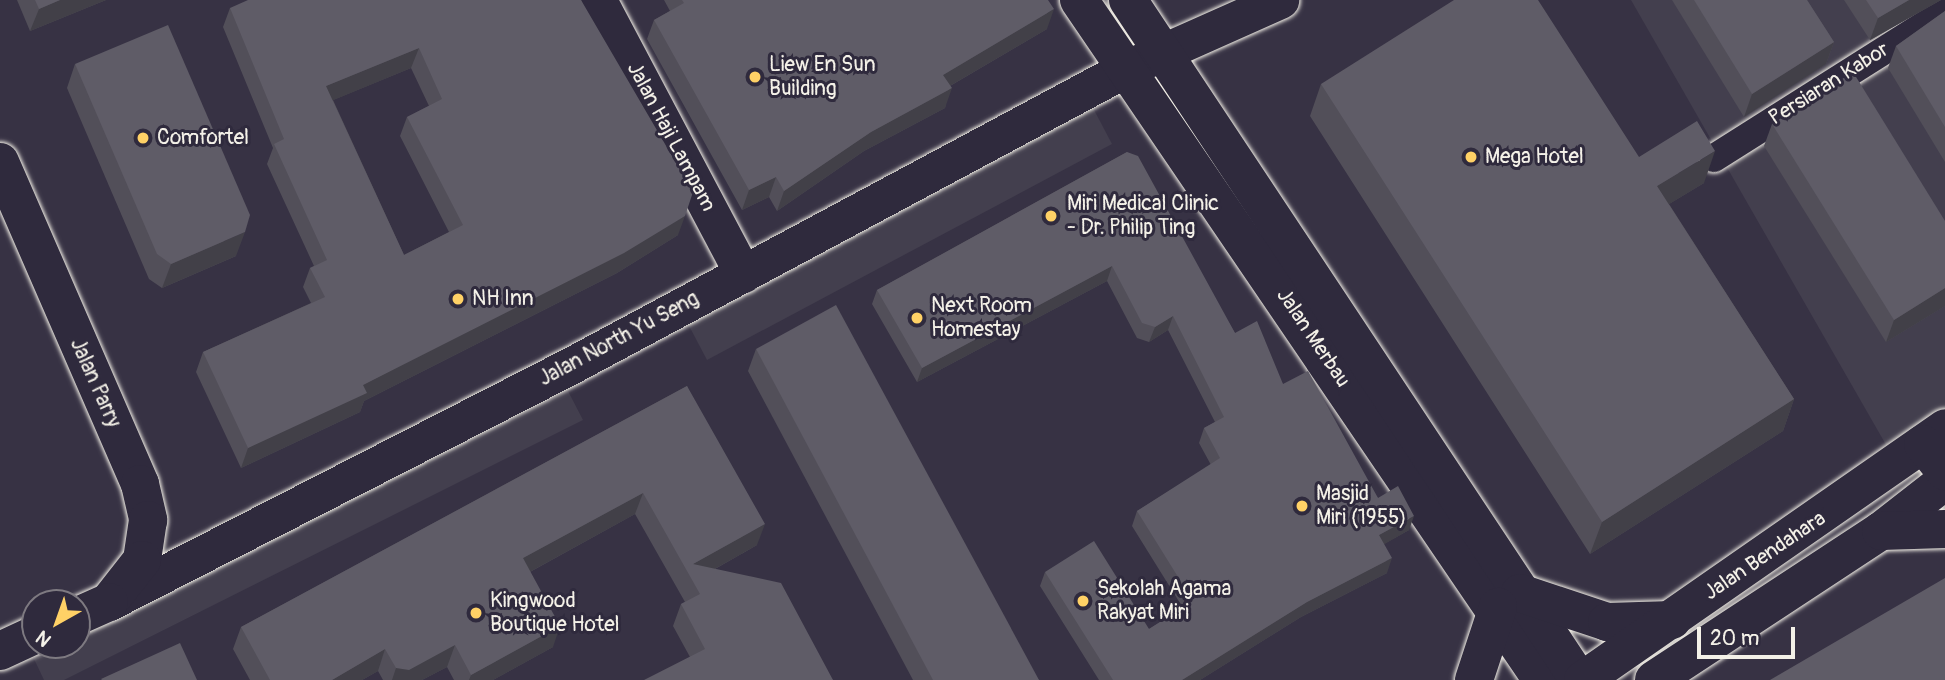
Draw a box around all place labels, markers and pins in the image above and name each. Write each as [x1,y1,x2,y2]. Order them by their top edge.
place label: Liew En Sun Building [769,52,876,102]
marker: Liew En Sun Building [747,69,763,85]
place label: Comfortel [157,125,249,151]
marker: Comfortel [135,130,151,146]
place label: Mega Hotel [1485,144,1584,170]
marker: Mega Hotel [1463,149,1479,165]
place label: Miri Medical Clinic - Dr. Philip Ting [1067,191,1219,241]
marker: Miri Medical Clinic - Dr. Philip Ting [1041,206,1061,226]
place label: NH Inn [472,286,534,312]
marker: NH Inn [450,291,466,307]
place label: Next Room Homestay [931,293,1032,343]
marker: Next Room Homestay [909,310,925,326]
place label: Masjid Miri (1955) [1316,481,1407,531]
marker: Masjid Miri (1955) [1294,498,1310,514]
place label: Sekolah Agama Rakyat Miri [1097,576,1231,626]
place label: Kingwood Boutique Hotel [490,588,620,638]
marker: Sekolah Agama Rakyat Miri [1075,593,1091,609]
marker: Kingwood Boutique Hotel [468,605,484,621]

